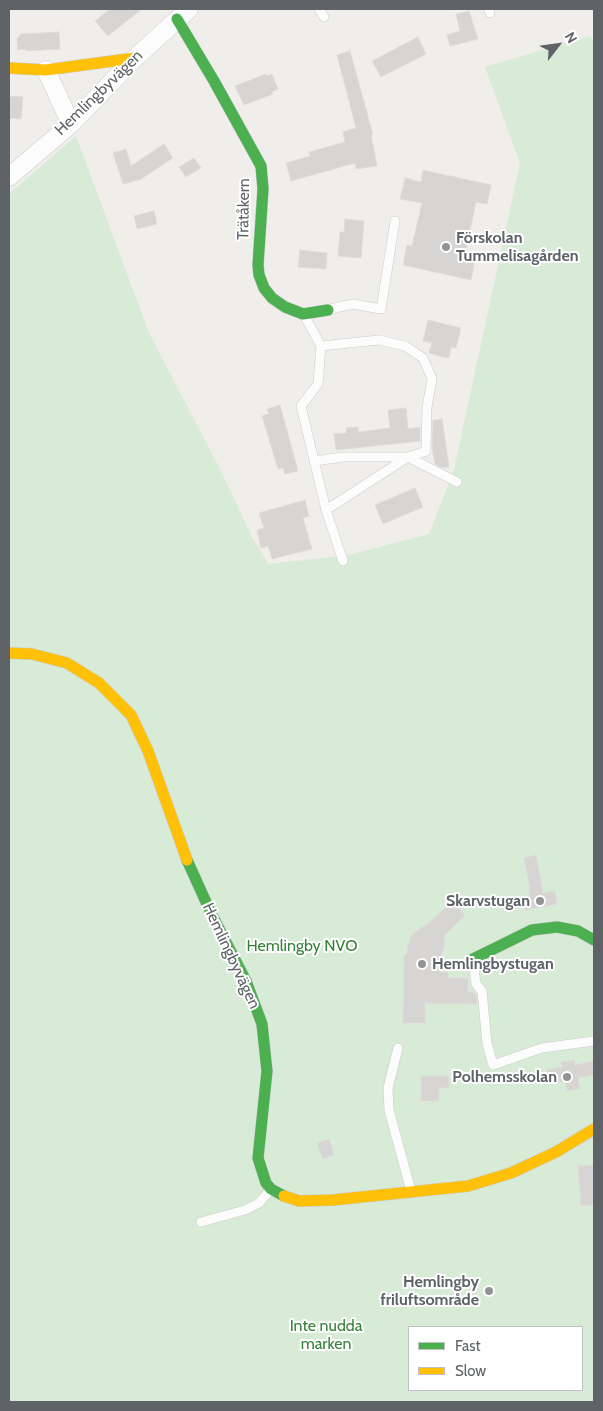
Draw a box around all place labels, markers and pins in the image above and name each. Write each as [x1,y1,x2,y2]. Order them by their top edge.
place label: Förskolan Tummelisagården [456,228,579,266]
marker: Förskolan Tummelisagården [440,241,452,253]
place label: Skarvstugan [446,891,530,911]
marker: Skarvstugan [534,895,546,907]
place label: Hemlingbystugan [432,954,554,974]
marker: Hemlingbystugan [416,958,428,970]
place label: Polhemsskolan [452,1067,557,1087]
marker: Polhemsskolan [561,1071,573,1083]
place label: Hemlingby friluftsområde [380,1272,479,1310]
marker: Hemlingby friluftsområde [483,1285,495,1297]

